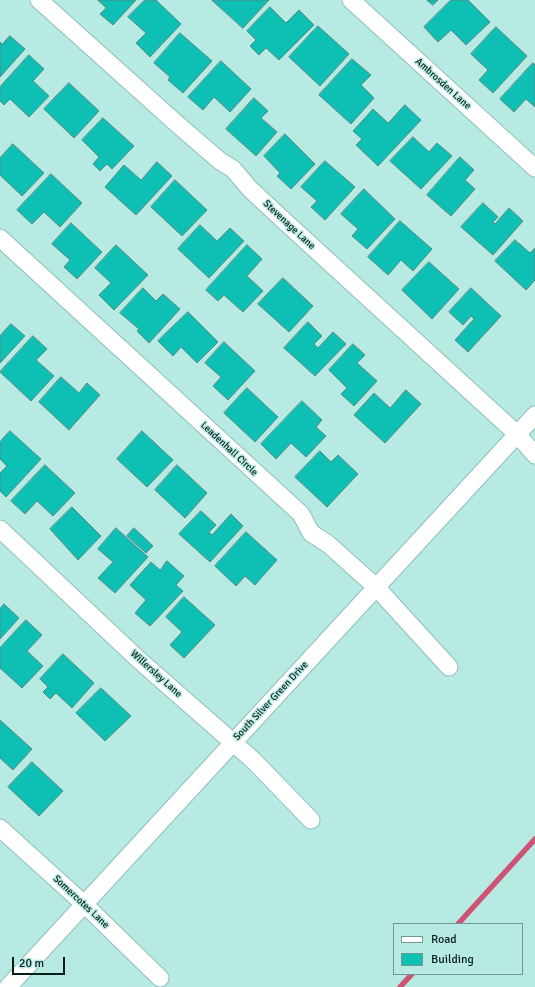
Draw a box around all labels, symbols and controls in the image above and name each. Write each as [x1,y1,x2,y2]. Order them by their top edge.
street label: Ambrosden Lane [413,56,473,112]
street label: Stevenage Lane [260,198,318,252]
street label: Leadenhall Circle [198,419,260,479]
street label: Willersley Lane [128,648,184,700]
street label: South Silver Green Drive [231,659,311,743]
street label: Somercotes Lane [50,873,112,931]
legend [393,923,523,975]
text: Road [431,932,457,947]
scale bar [14,949,67,975]
text: Building [431,952,474,967]
text: 20 m [19,956,44,971]

